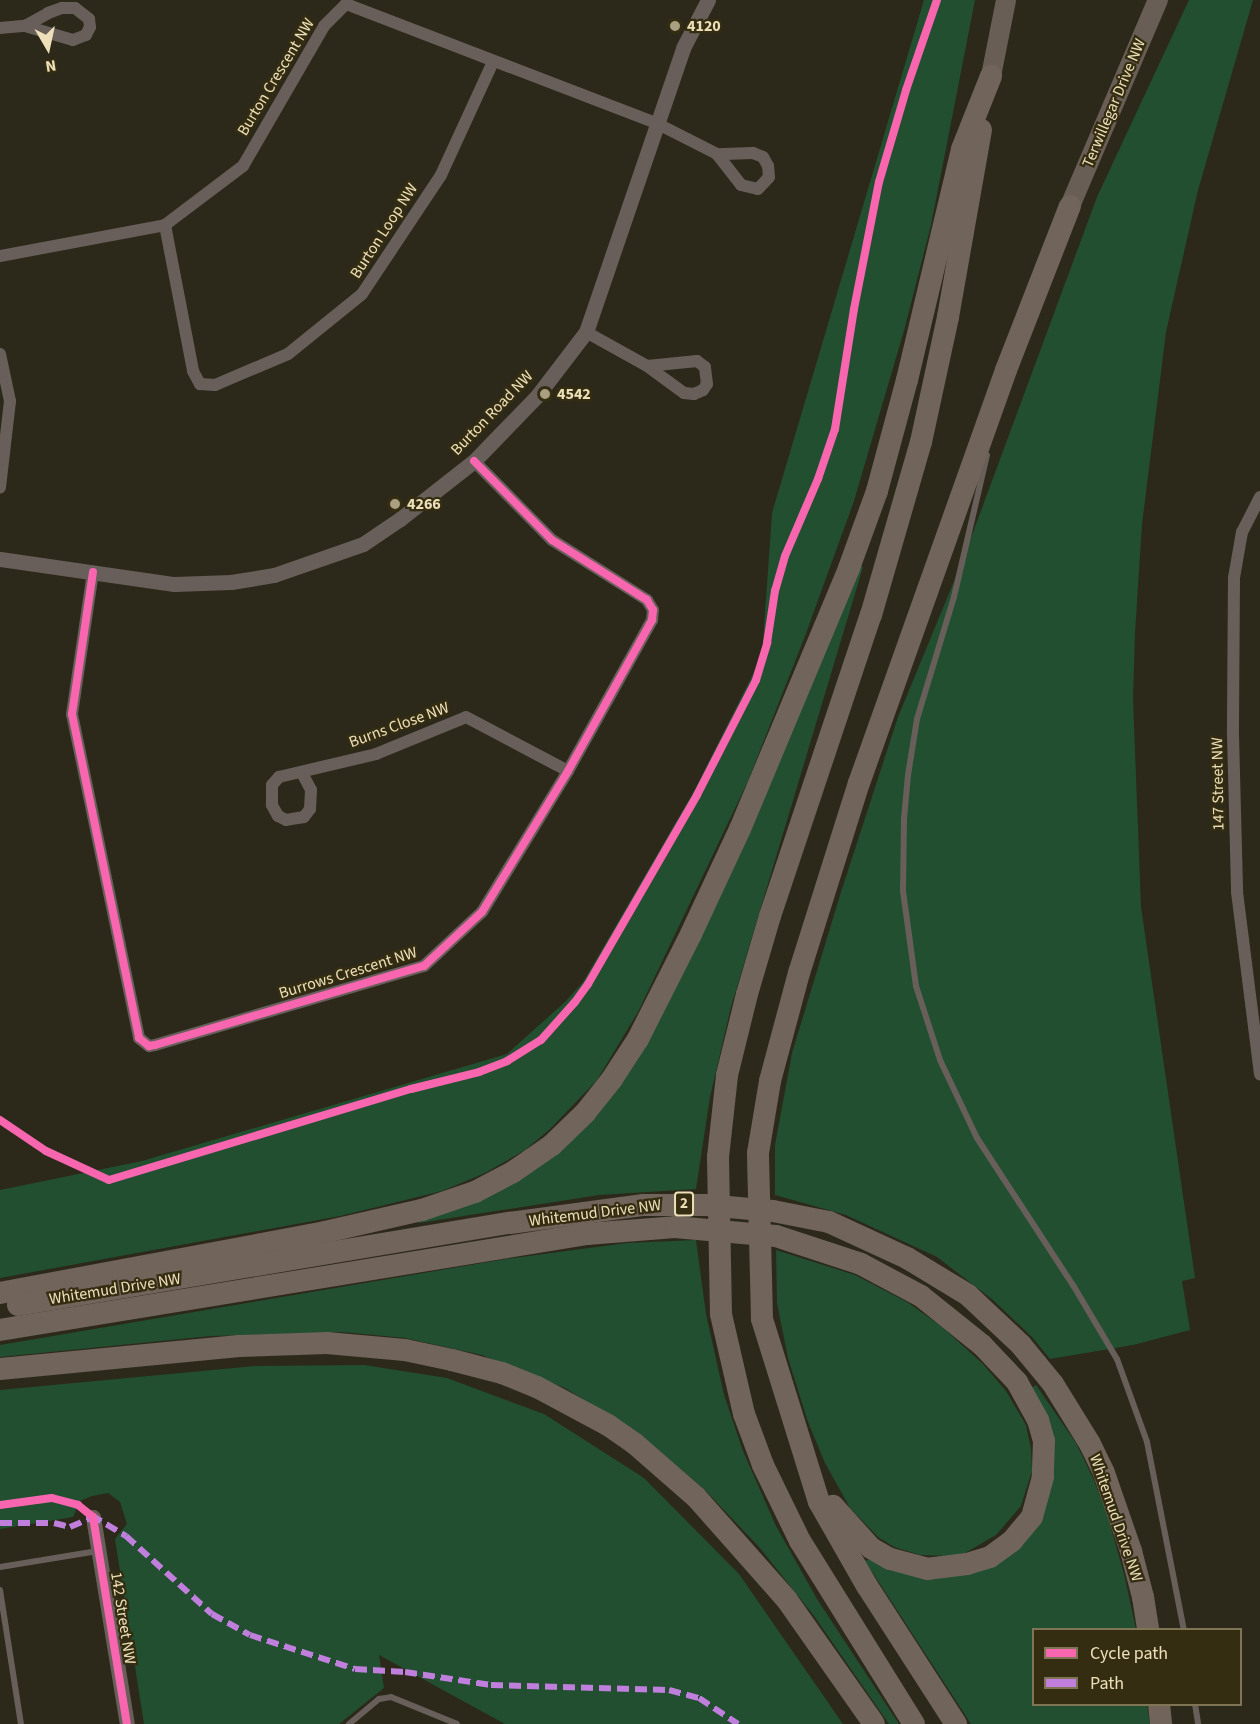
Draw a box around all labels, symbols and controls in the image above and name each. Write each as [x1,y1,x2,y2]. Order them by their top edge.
street label: Burton Crescent NW [233,15,319,139]
place label: 4120 [687,16,721,36]
north arrow [18,18,78,78]
marker: 4120 [668,19,682,33]
street label: Terwillegar Drive NW [1078,36,1150,170]
text: N [44,54,58,77]
street label: Burton Loop NW [346,180,422,282]
street label: Burton Road NW [447,367,537,459]
place label: 4542 [557,384,591,404]
marker: 4542 [538,387,552,401]
place label: 4266 [407,494,441,514]
marker: 4266 [388,497,402,511]
street label: Burns Close NW [346,698,452,752]
street label: 147 Street NW [1208,737,1228,831]
street label: Burrows Crescent NW [277,943,419,1003]
road number: 2 [674,1192,694,1216]
street label: Whitemud Drive NW [528,1195,662,1231]
street label: Whitemud Drive NW [48,1269,182,1309]
street label: Whitemud Drive NW [1085,1452,1147,1584]
street label: 142 Street NW [106,1570,140,1666]
legend [1032,1628,1242,1706]
text: Cycle path [1090,1641,1168,1666]
text: Path [1090,1671,1124,1696]

